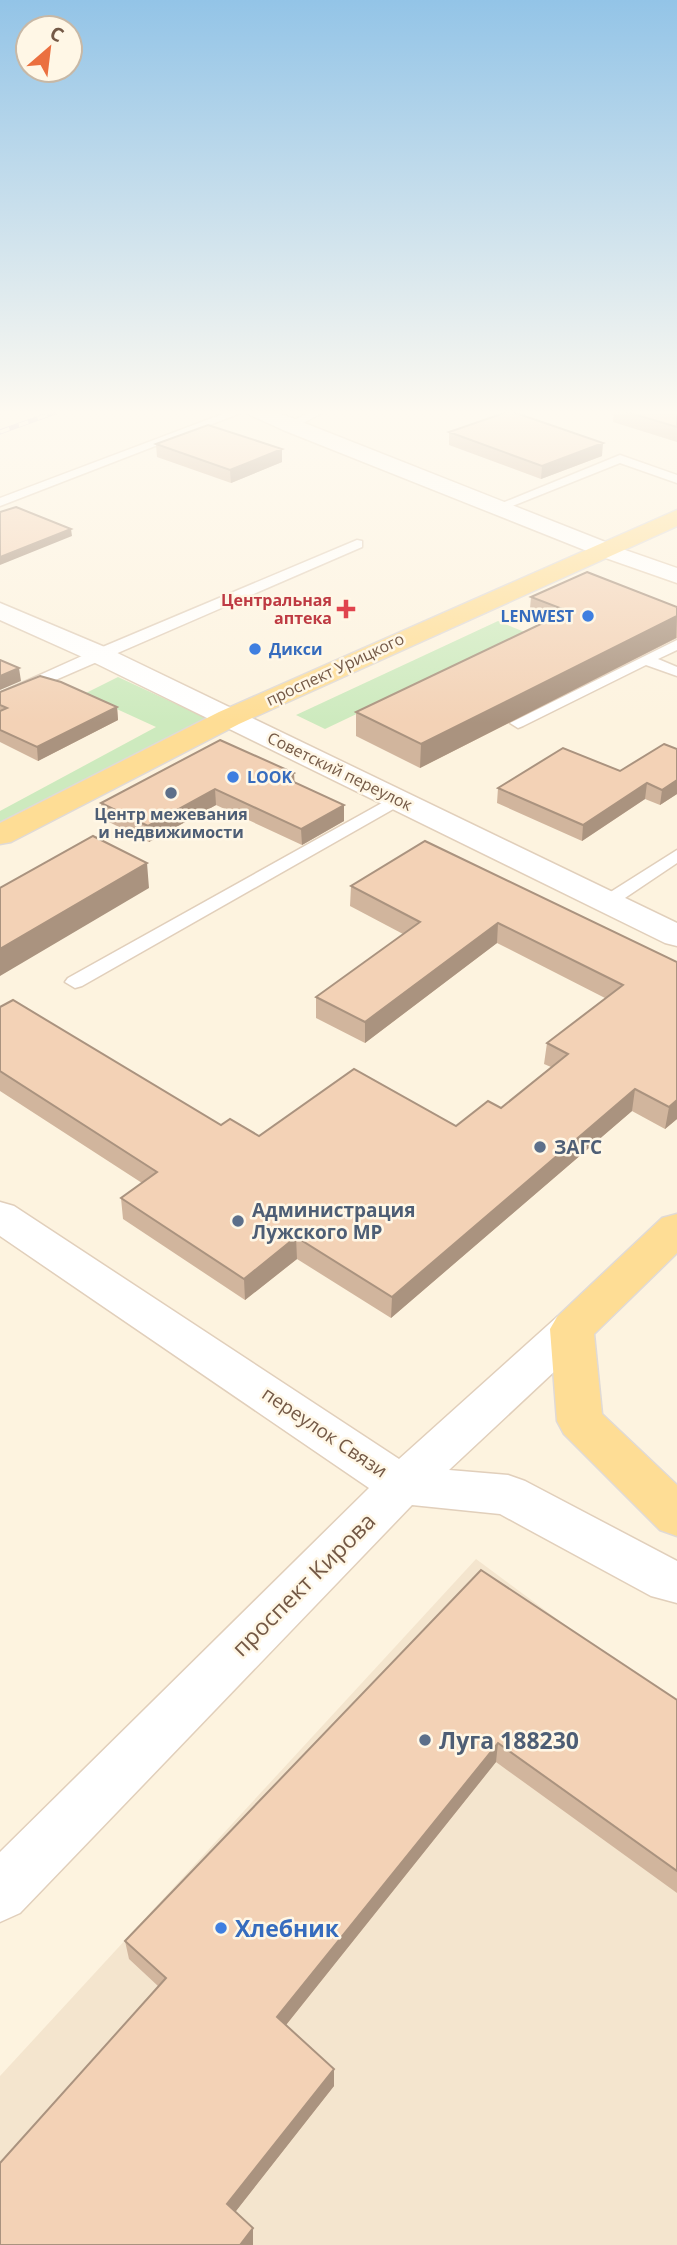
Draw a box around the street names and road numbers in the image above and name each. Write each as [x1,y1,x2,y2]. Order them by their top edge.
street label: проспект Урицкого [262,627,408,711]
street label: Советский переулок [264,726,417,816]
street label: переулок Связи [257,1380,393,1484]
street label: проспект Кирова [224,1505,382,1663]

